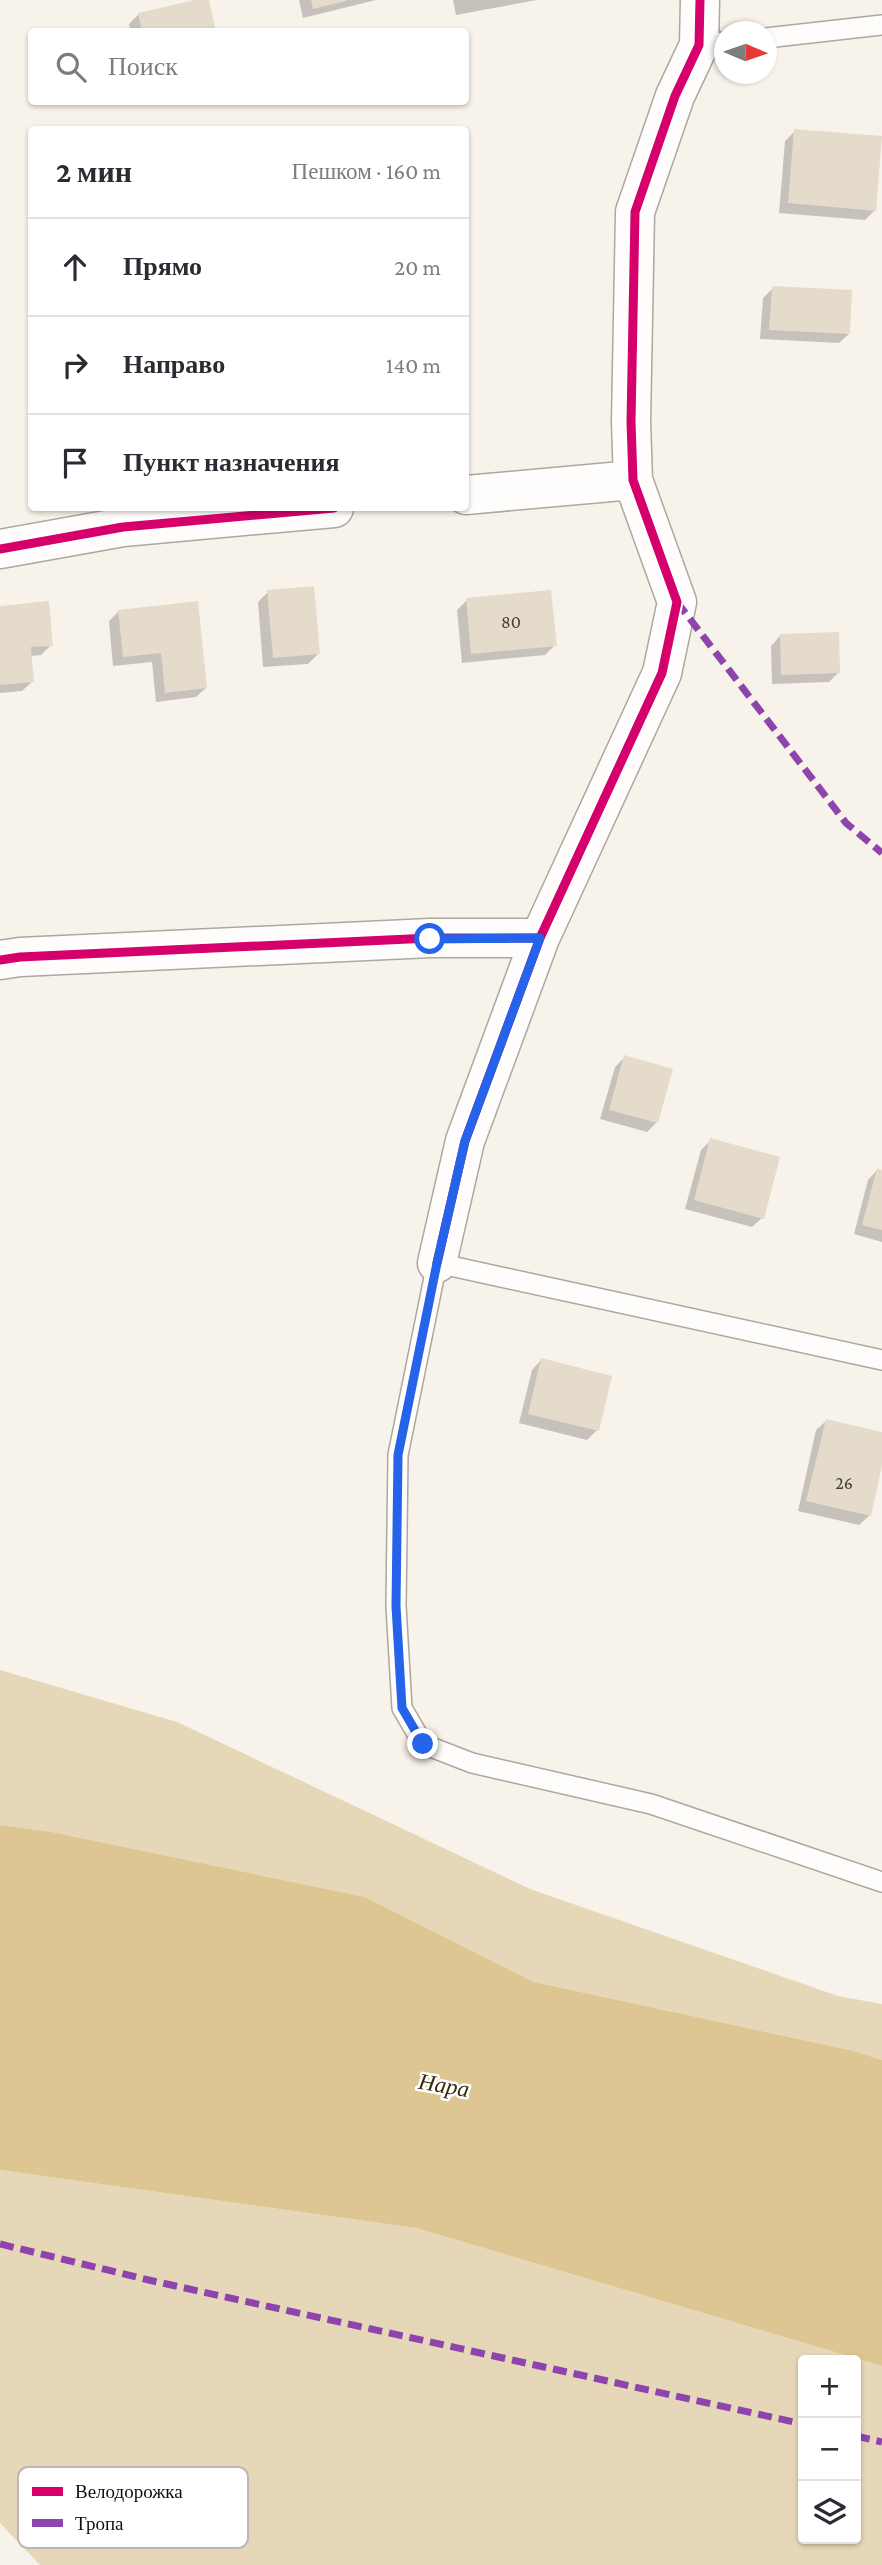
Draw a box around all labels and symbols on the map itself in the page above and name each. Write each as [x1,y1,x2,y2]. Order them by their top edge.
north arrow [714,21,777,84]
house number: 80 [501,612,521,632]
route start [414,923,445,954]
house number: 26 [835,1473,853,1493]
route end [407,1728,438,1759]
water label: Нара [416,2068,471,2102]
legend [18,2467,248,2548]
text: Велодорожка [75,2481,183,2502]
text: Тропа [75,2513,124,2534]

